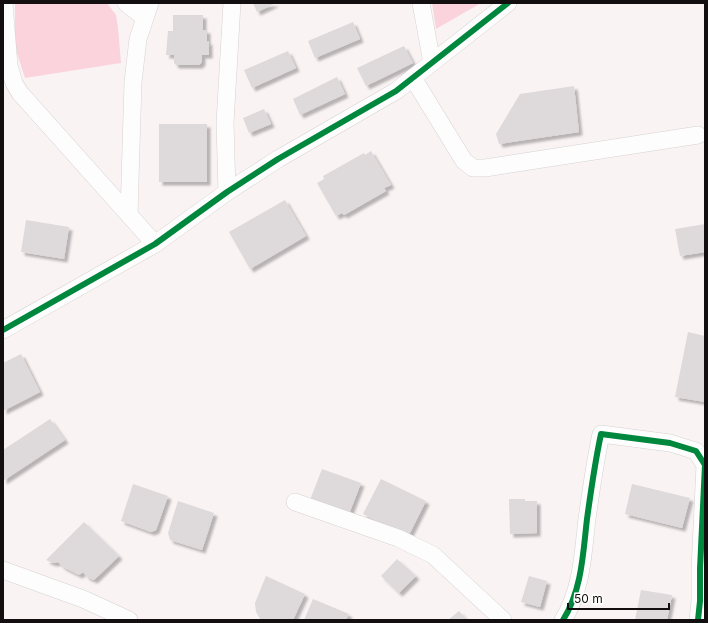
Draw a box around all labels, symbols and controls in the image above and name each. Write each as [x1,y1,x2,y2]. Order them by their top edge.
scale bar [568,585,669,611]
text: 50 m [574,591,603,606]

